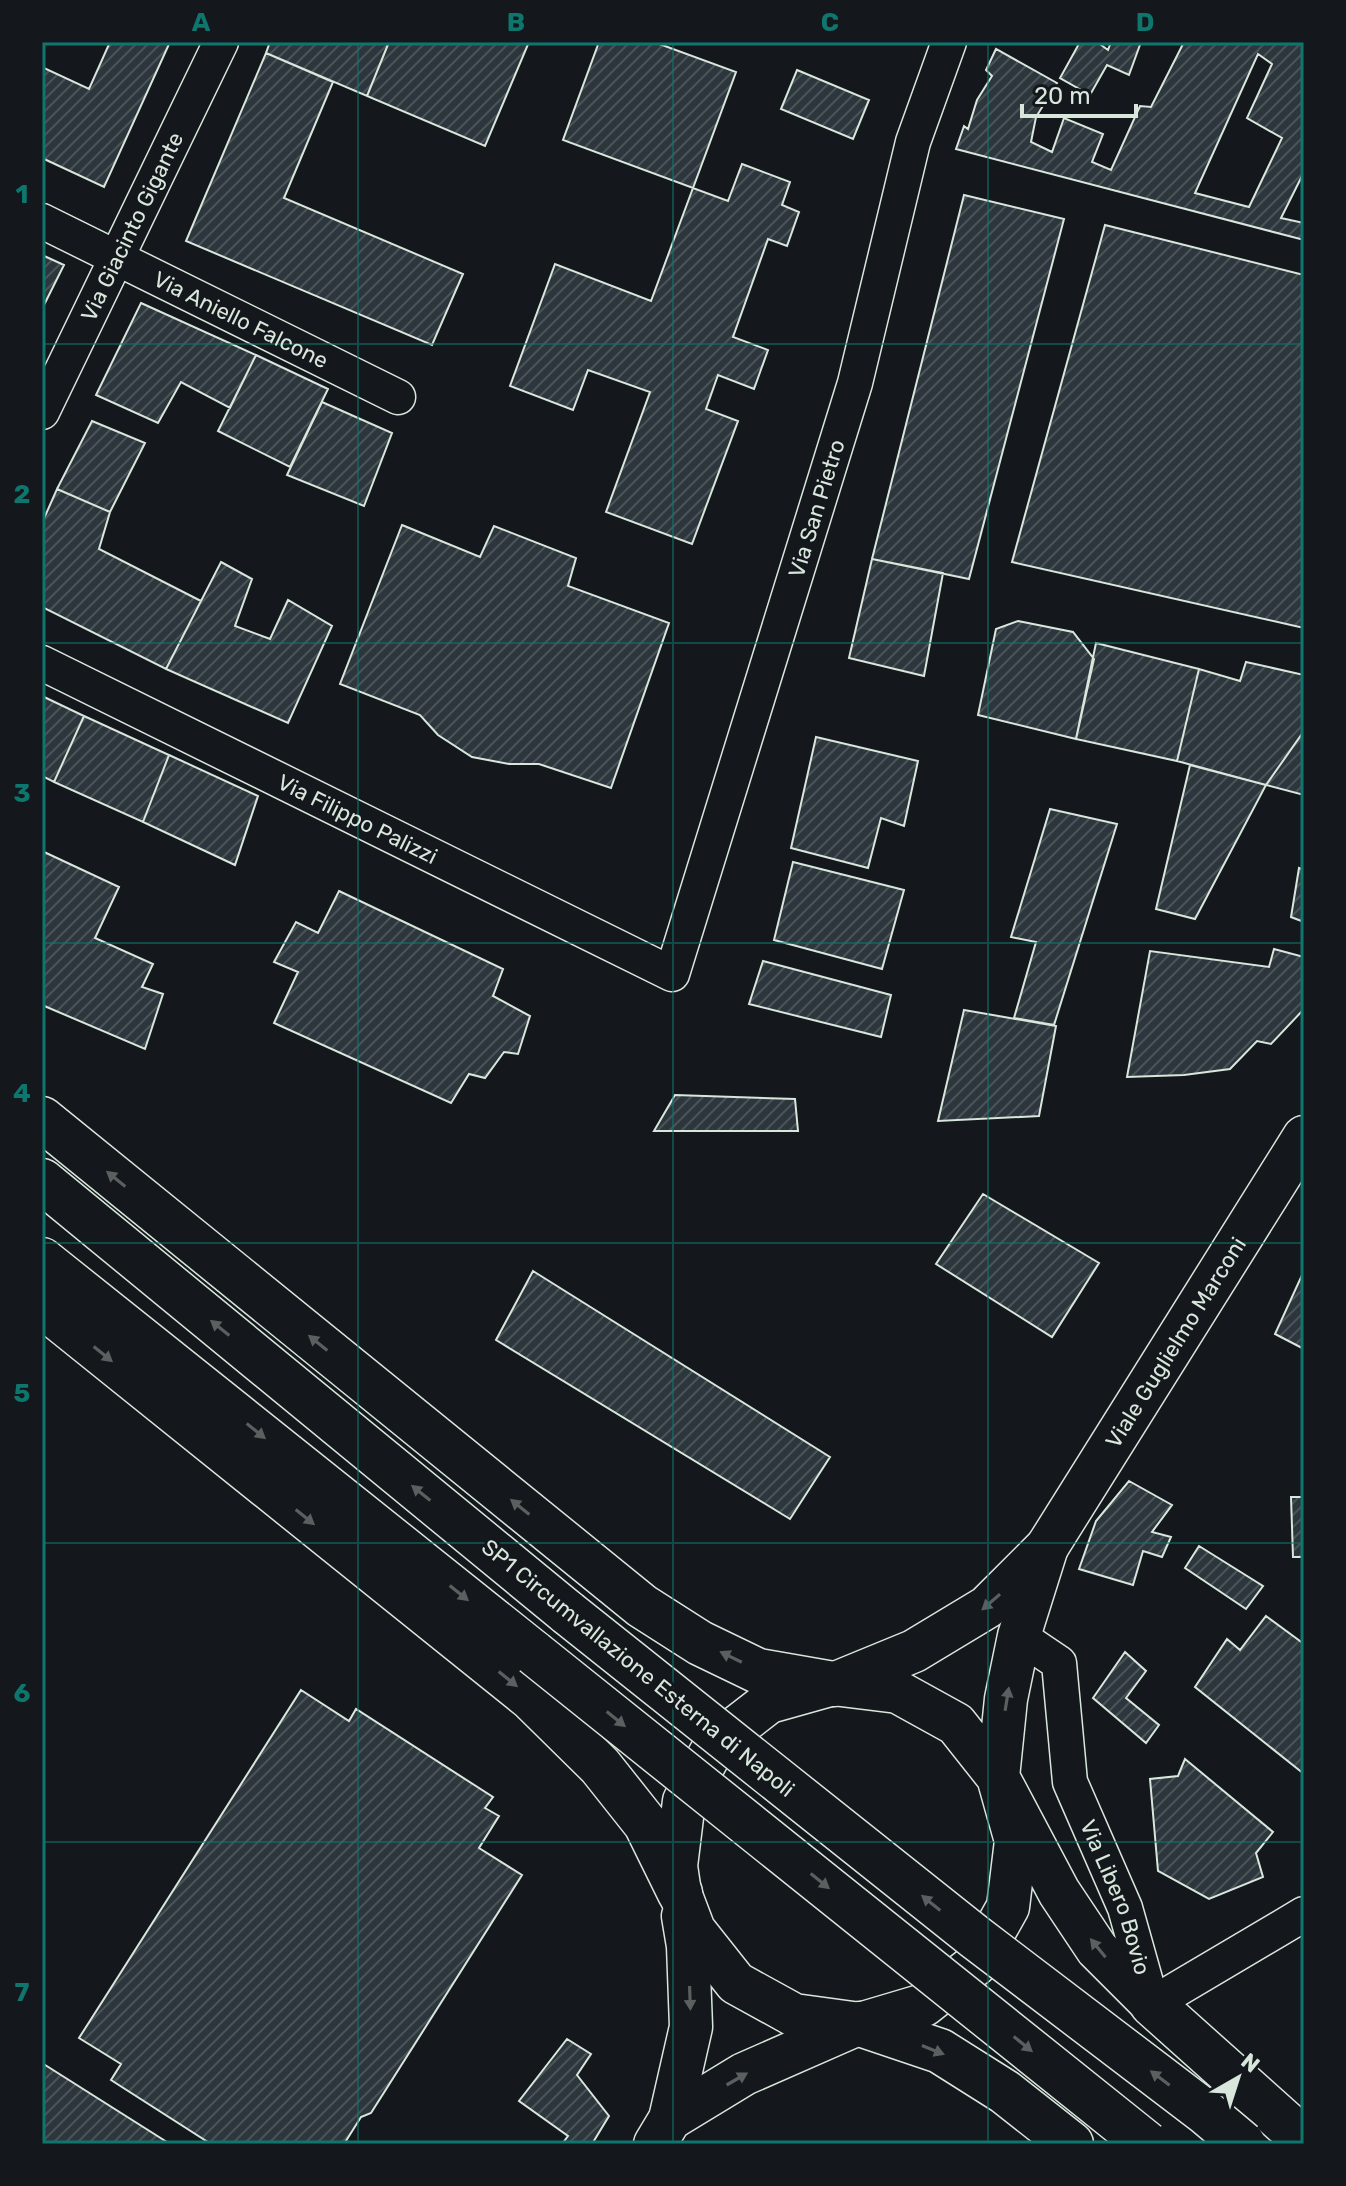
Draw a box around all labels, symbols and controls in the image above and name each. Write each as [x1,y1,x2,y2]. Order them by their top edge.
text: A [192,7,211,38]
text: B [507,7,525,38]
text: C [821,7,839,38]
text: D [1136,7,1154,38]
scale bar [1022,68,1136,118]
text: 20 m [1034,82,1091,110]
street label: Via Giacinto Gigante [75,128,189,325]
text: 1 [16,179,28,210]
street label: Via Aniello Falcone [149,265,333,374]
street label: Via San Pietro [782,436,850,581]
text: 2 [14,479,30,510]
street label: Via Filippo Palizzi [273,768,442,870]
text: 3 [13,778,31,809]
text: 4 [13,1078,31,1109]
one-way arrow [106,1171,126,1188]
street label: Viale Guglielmo Marconi [1099,1232,1251,1453]
one-way arrow [210,1320,230,1337]
one-way arrow [308,1335,328,1352]
one-way arrow [93,1345,113,1361]
text: 5 [14,1378,30,1409]
one-way arrow [246,1422,266,1439]
one-way arrow [411,1485,431,1501]
one-way arrow [510,1499,530,1516]
one-way arrow [295,1508,316,1525]
street label: SP1 Circumvallazione Esterna di Napoli [476,1533,800,1803]
one-way arrow [449,1585,469,1601]
one-way arrow [982,1592,1001,1610]
one-way arrow [719,1651,742,1664]
one-way arrow [498,1671,518,1687]
text: 6 [14,1678,31,1709]
one-way arrow [1001,1686,1014,1711]
one-way arrow [606,1710,626,1727]
street label: Via Libero Bovio [1075,1815,1157,1978]
one-way arrow [810,1872,830,1889]
one-way arrow [921,1895,941,1911]
one-way arrow [1090,1938,1106,1958]
text: 7 [15,1977,30,2008]
one-way arrow [683,1986,696,2011]
one-way arrow [1012,2035,1033,2052]
north arrow [1198,2038,1278,2118]
one-way arrow [921,2043,945,2056]
text: N [1236,2047,1265,2078]
one-way arrow [1150,2070,1170,2086]
one-way arrow [726,2072,748,2086]

